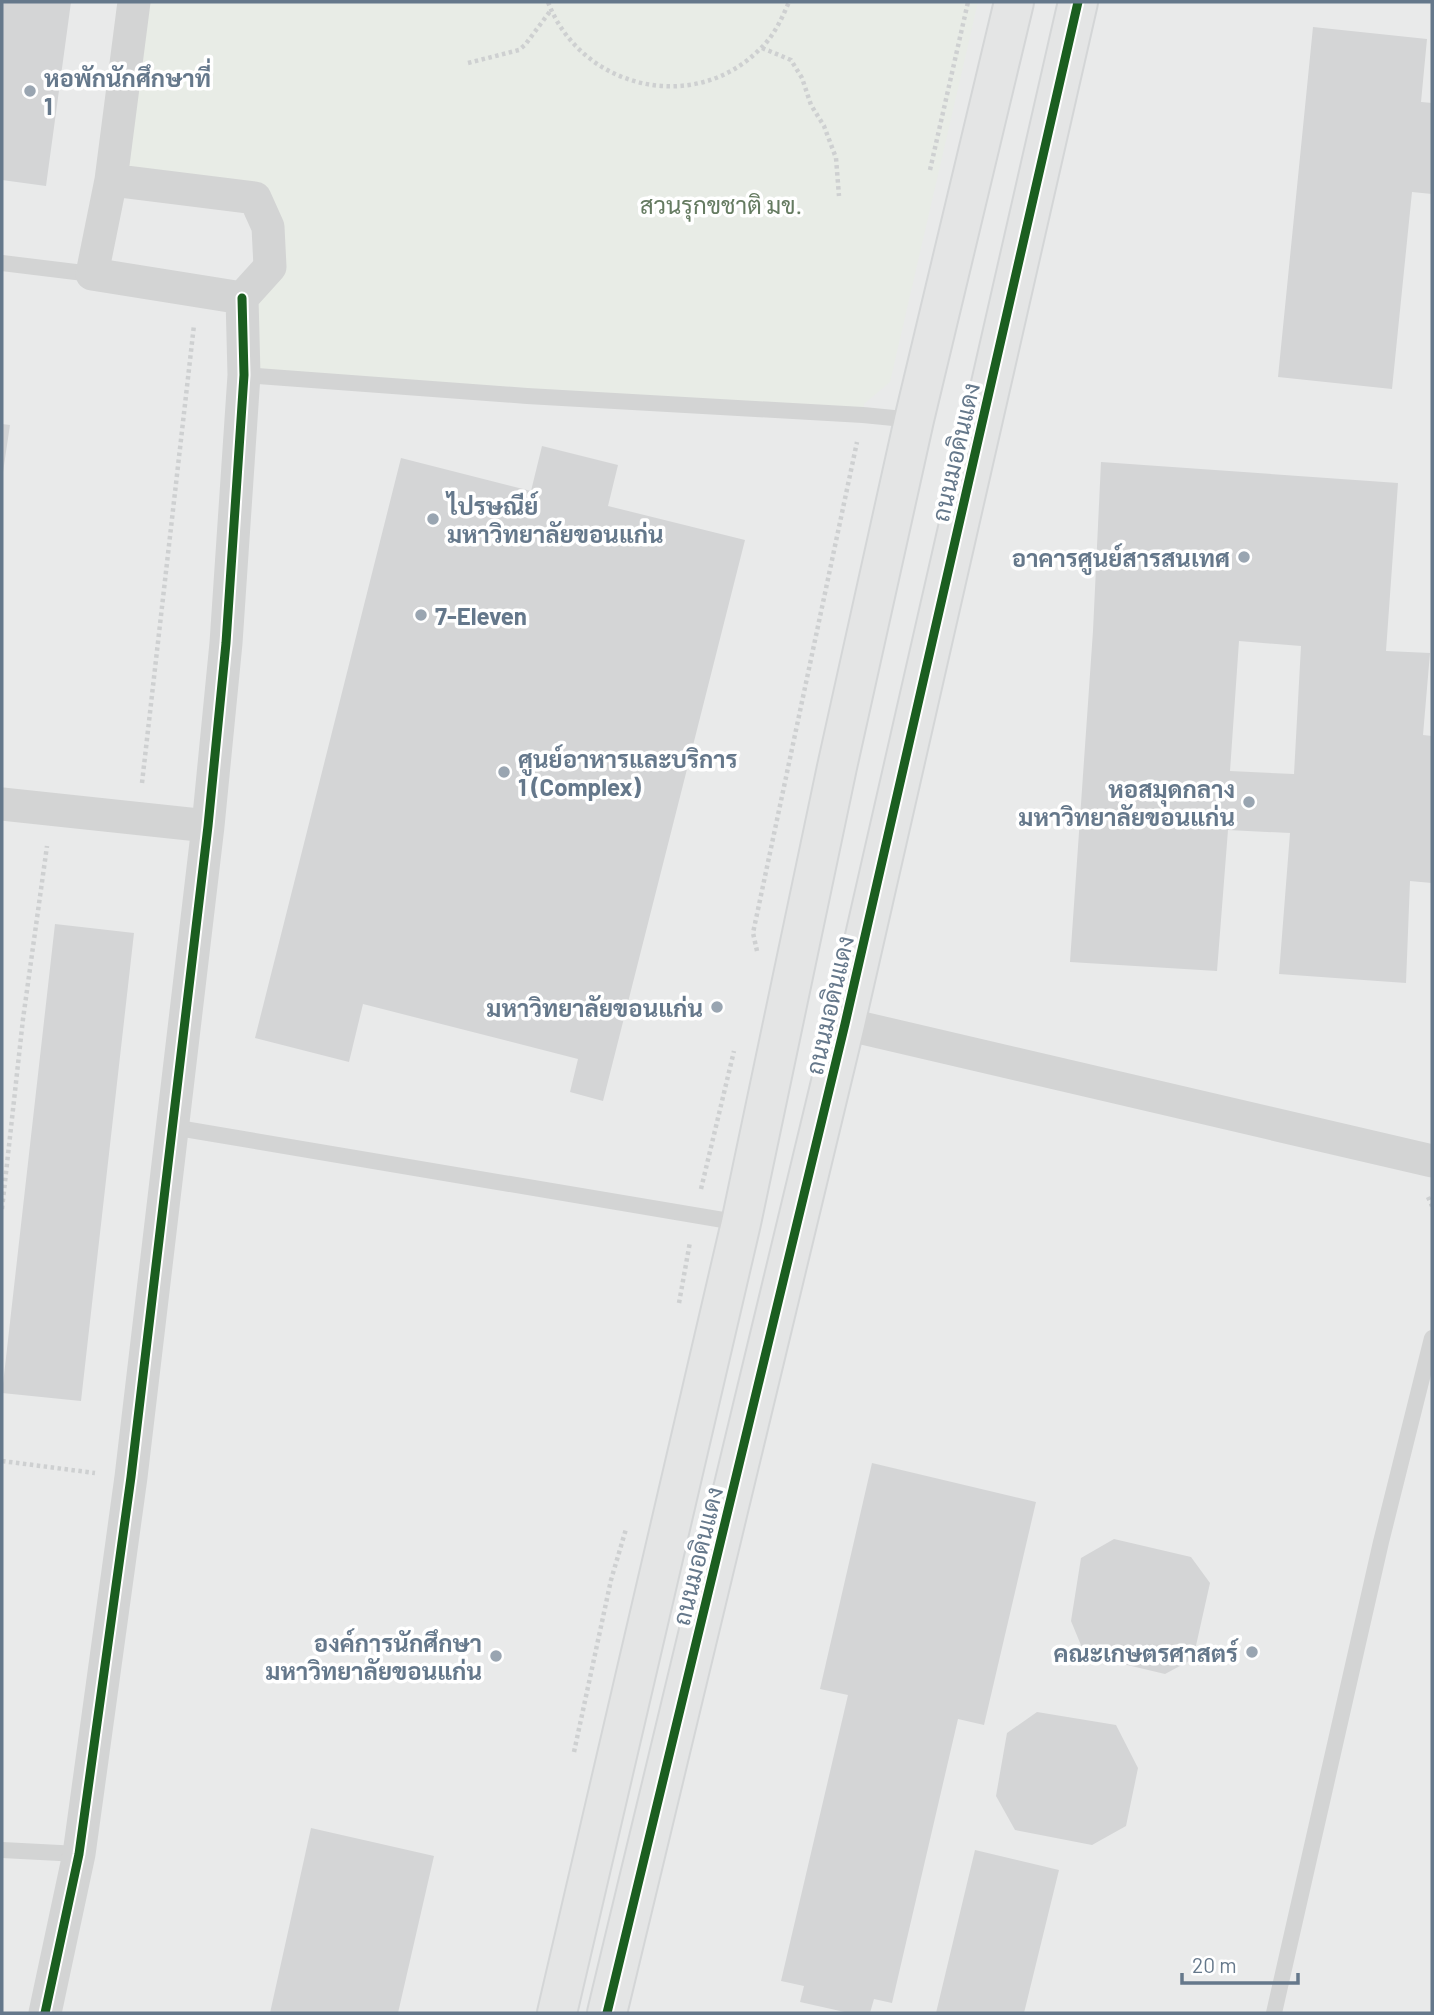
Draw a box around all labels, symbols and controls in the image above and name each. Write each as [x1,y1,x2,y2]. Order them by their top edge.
place label: หอพักนักศึกษาที่ 1 [44,58,211,120]
marker: หอพักนักศึกษาที่ 1 [22,83,38,99]
park label: สวนรุกขชาติ มข. [640,190,802,222]
street label: ถนนมอดินแดง [925,380,985,524]
place label: ไปรษณีย์ มหาวิทยาลัยขอนแก่น [445,491,664,548]
marker: ไปรษณีย์ มหาวิทยาลัยขอนแก่น [425,511,441,527]
place label: อาคารศูนย์สารสนเทศ [1012,543,1230,575]
marker: อาคารศูนย์สารสนเทศ [1236,549,1252,565]
place label: 7-Eleven [435,601,527,630]
marker: 7-Eleven [413,607,429,623]
place label: ศูนย์อาหารและบริการ 1 (Complex) [518,744,737,801]
marker: ศูนย์อาหารและบริการ 1 (Complex) [496,764,512,780]
place label: หอสมุดกลาง มหาวิทยาลัยขอนแก่น [1018,774,1235,831]
marker: หอสมุดกลาง มหาวิทยาลัยขอนแก่น [1241,794,1257,810]
street label: ถนนมอดินแดง [799,933,859,1077]
place label: มหาวิทยาลัยขอนแก่น [486,993,703,1022]
marker: มหาวิทยาลัยขอนแก่น [709,999,725,1015]
street label: ถนนมอดินแดง [666,1484,728,1628]
place label: องค์การนักศึกษา มหาวิทยาลัยขอนแก่น [265,1628,482,1685]
place label: คณะเกษตรศาสตร์ [1054,1638,1240,1667]
marker: คณะเกษตรศาสตร์ [1244,1644,1260,1660]
marker: องค์การนักศึกษา มหาวิทยาลัยขอนแก่น [488,1648,504,1664]
scale bar [1182,1941,1298,1985]
text: 20 m [1192,1952,1237,1977]

